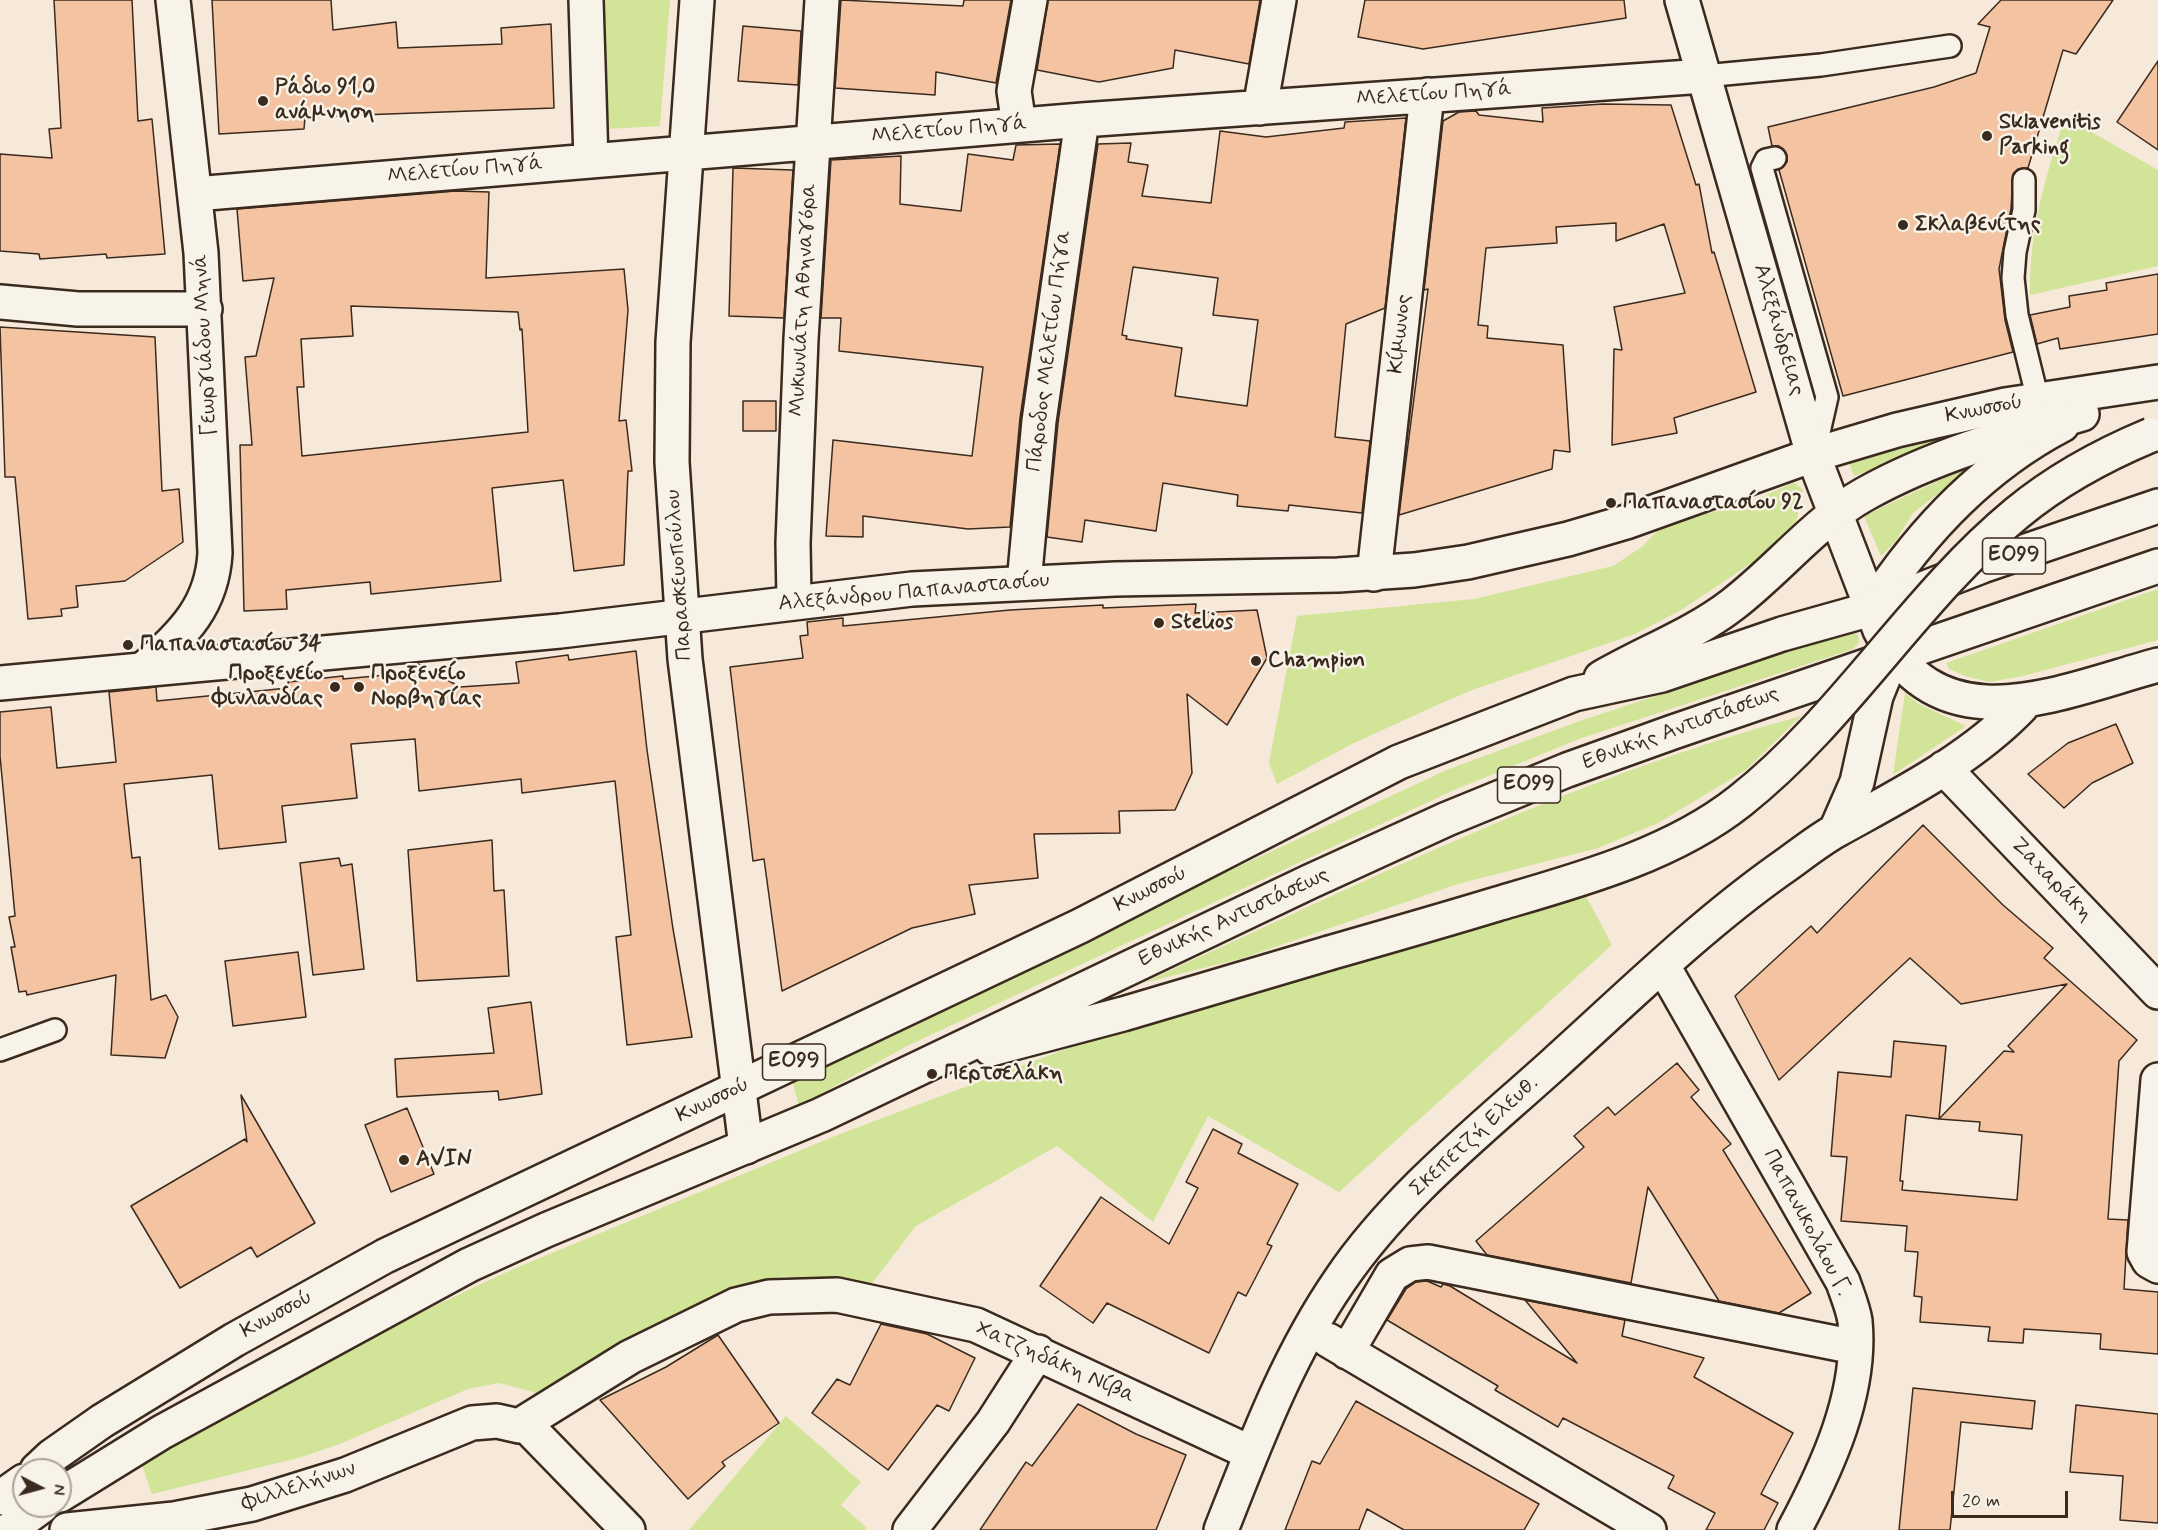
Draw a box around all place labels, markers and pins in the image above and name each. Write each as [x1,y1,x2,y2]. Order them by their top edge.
place label: Ράδιο 91,0 ανάμνηση [275,75,375,126]
marker: Ράδιο 91,0 ανάμνηση [256,94,270,108]
place label: Sklavenitis Parking [1999,110,2101,162]
marker: Sklavenitis Parking [1980,129,1994,143]
place label: Σκλαβενίτης [1915,212,2041,238]
marker: Σκλαβενίτης [1896,218,1910,232]
place label: Παπαναστασίου 92 [1623,490,1804,516]
marker: Παπαναστασίου 92 [1604,496,1618,510]
place label: Stelios [1171,610,1233,636]
marker: Stelios [1152,616,1166,630]
place label: Παπαναστασίου 34 [140,632,322,658]
marker: Παπαναστασίου 34 [121,638,135,652]
place label: Champion [1268,648,1365,674]
marker: Champion [1249,654,1263,668]
place label: Προξενείο Φινλανδίας [212,661,323,712]
place label: Προξενείο Νορβηγίας [371,661,482,712]
marker: Προξενείο Φινλανδίας [328,680,342,694]
marker: Προξενείο Νορβηγίας [352,680,366,694]
place label: Περτσελάκη [944,1061,1063,1087]
marker: Περτσελάκη [925,1067,939,1081]
place label: AVIN [416,1147,472,1173]
marker: AVIN [397,1153,411,1167]

